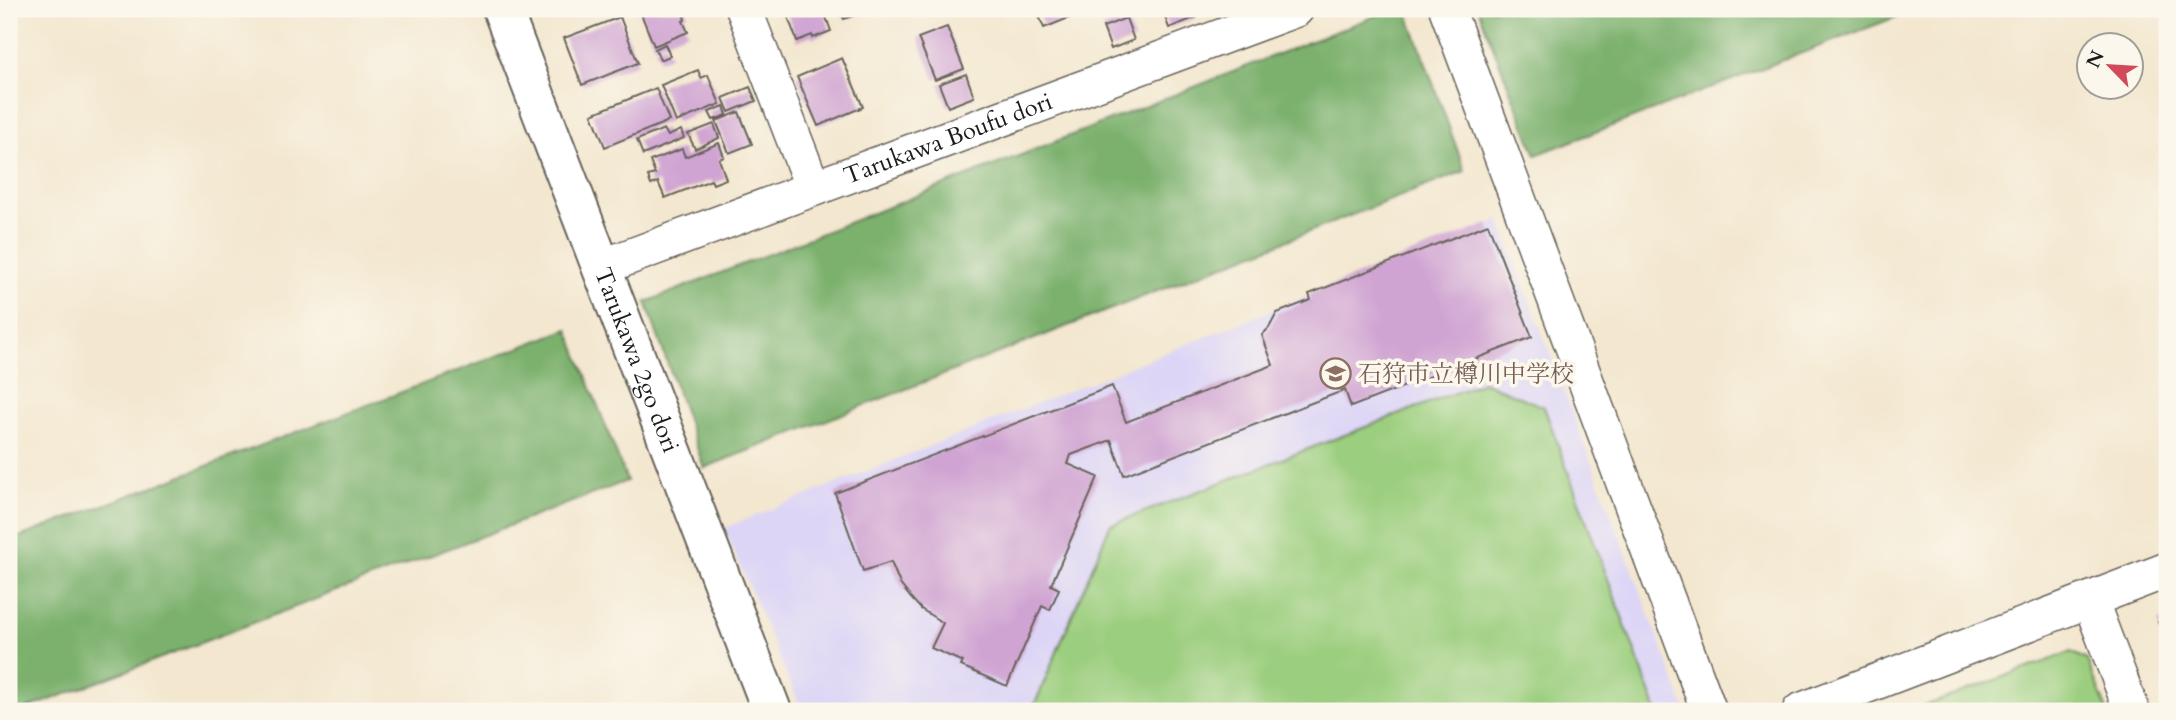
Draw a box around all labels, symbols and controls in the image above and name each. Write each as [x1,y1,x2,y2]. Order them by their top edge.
north arrow [2074,32,2144,102]
text: N [2080,46,2111,72]
street label: Tarukawa Boufu dori [839,85,1057,193]
street label: Tarukawa 2go dori [586,263,687,458]
school or university icon: 石狩市立樽川中学校 [1318,357,1352,391]
place label: 石狩市立樽川中学校 [1358,358,1574,391]

